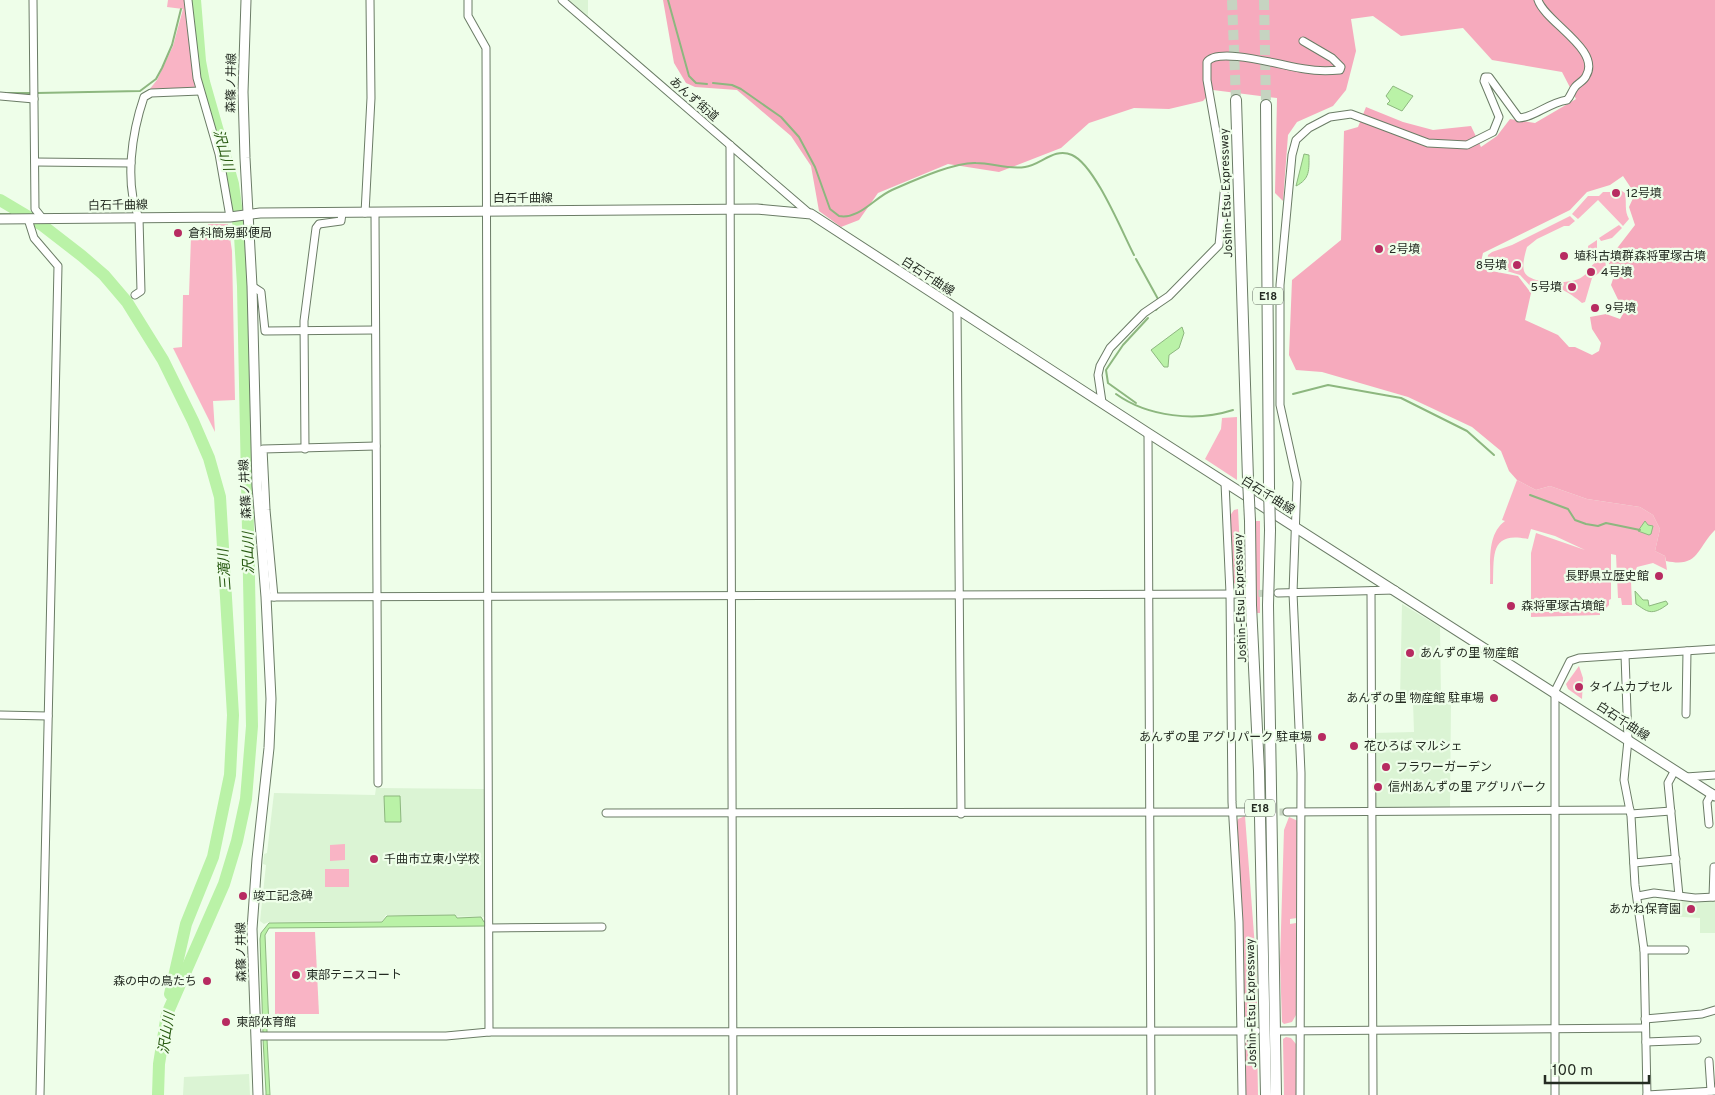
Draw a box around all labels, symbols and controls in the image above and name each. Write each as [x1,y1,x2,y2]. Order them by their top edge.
street label: 森篠ノ井線 [223,53,241,113]
street label: あんず街道 [665,74,721,125]
water label: 沢山川 [209,128,237,175]
street label: Joshin-Etsu Expressway [1217,128,1237,258]
place label: 12号墳 [1626,186,1662,202]
marker: 12号墳 [1610,187,1622,199]
street label: 白石千曲線 [493,191,553,207]
street label: 白石千曲線 [88,197,148,215]
place label: 倉科簡易郵便局 [188,226,272,242]
marker: 倉科簡易郵便局 [172,227,184,239]
place label: 2号墳 [1389,242,1420,258]
marker: 2号墳 [1373,243,1385,255]
place label: 埴科古墳群森将軍塚古墳 [1574,249,1706,265]
marker: 埴科古墳群森将軍塚古墳 [1558,250,1570,262]
street label: 白石千曲線 [898,254,957,300]
place label: 8号墳 [1476,258,1507,274]
marker: 8号墳 [1511,259,1523,271]
place label: 4号墳 [1601,265,1632,281]
marker: 4号墳 [1585,266,1597,278]
place label: 5号墳 [1531,280,1562,296]
marker: 5号墳 [1566,281,1578,293]
road number: E18 [1253,288,1283,304]
place label: 9号墳 [1605,301,1636,317]
marker: 9号墳 [1589,302,1601,314]
street label: 森篠ノ井線 [236,459,256,519]
street label: 白石千曲線 [1238,473,1297,519]
water label: 沢山川 [241,530,258,574]
street label: Joshin-Etsu Expressway [1231,533,1251,663]
water label: 三滝川 [215,546,235,591]
place label: 長野県立歴史館 [1565,569,1649,585]
marker: 長野県立歴史館 [1653,570,1665,582]
place label: 森将軍塚古墳館 [1521,599,1605,615]
marker: 森将軍塚古墳館 [1505,600,1517,612]
place label: あんずの里 物産館 [1420,646,1519,662]
marker: あんずの里 物産館 [1404,647,1416,659]
place label: タイムカプセル [1589,680,1673,696]
marker: タイムカプセル [1573,681,1585,693]
place label: あんずの里 物産館 駐車場 [1346,691,1484,707]
marker: あんずの里 物産館 駐車場 [1488,692,1500,704]
street label: 白石千曲線 [1593,699,1652,745]
place label: あんずの里 アグリパーク 駐車場 [1139,730,1312,746]
marker: あんずの里 アグリパーク 駐車場 [1316,731,1328,743]
place label: 花ひろば マルシェ [1364,739,1463,755]
marker: 花ひろば マルシェ [1348,740,1360,752]
place label: フラワーガーデン [1396,760,1492,776]
marker: フラワーガーデン [1380,761,1392,773]
place label: 信州あんずの里 アグリパーク [1388,780,1546,796]
marker: 信州あんずの里 アグリパーク [1372,781,1384,793]
road number: E18 [1245,800,1275,816]
place label: 千曲市立東小学校 [384,852,480,868]
marker: 千曲市立東小学校 [368,853,380,865]
place label: 竣工記念碑 [253,889,313,905]
marker: 竣工記念碑 [237,890,249,902]
place label: あかね保育園 [1609,902,1681,918]
marker: あかね保育園 [1685,903,1697,915]
street label: 森篠ノ井線 [233,922,251,982]
street label: Joshin-Etsu Expressway [1243,938,1261,1068]
place label: 東部テニスコート [306,968,402,984]
marker: 東部テニスコート [290,969,302,981]
place label: 森の中の鳥たち [113,974,197,990]
marker: 森の中の鳥たち [201,975,213,987]
water label: 沢山川 [156,1009,179,1055]
place label: 東部体育館 [236,1015,296,1031]
marker: 東部体育館 [220,1016,232,1028]
scale bar [1545,1052,1649,1084]
text: 100 m [1552,1062,1593,1081]

